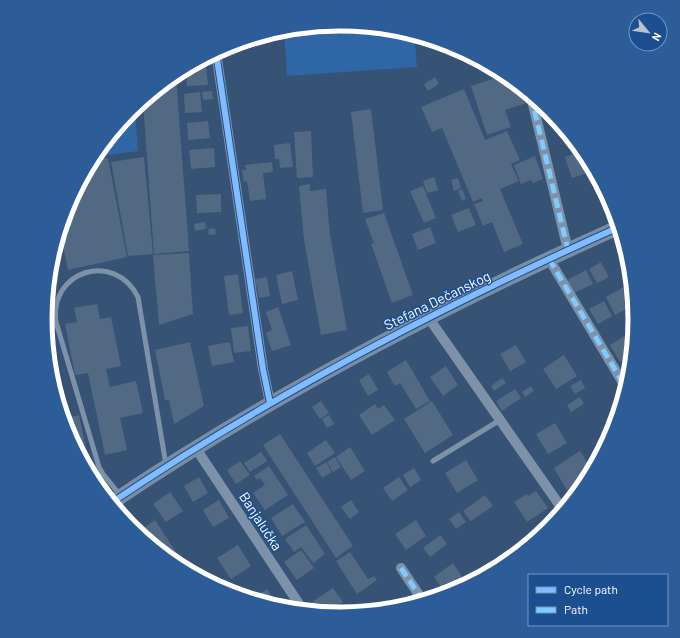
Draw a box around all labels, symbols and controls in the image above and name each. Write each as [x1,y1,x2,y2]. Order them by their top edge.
north arrow [628,12,668,52]
text: N [650,31,665,43]
street label: Stefana Dečanskog [381,267,493,333]
street label: Banjalučka [236,489,286,553]
legend [528,574,668,626]
text: Cycle path [564,582,618,596]
text: Path [564,602,588,616]

